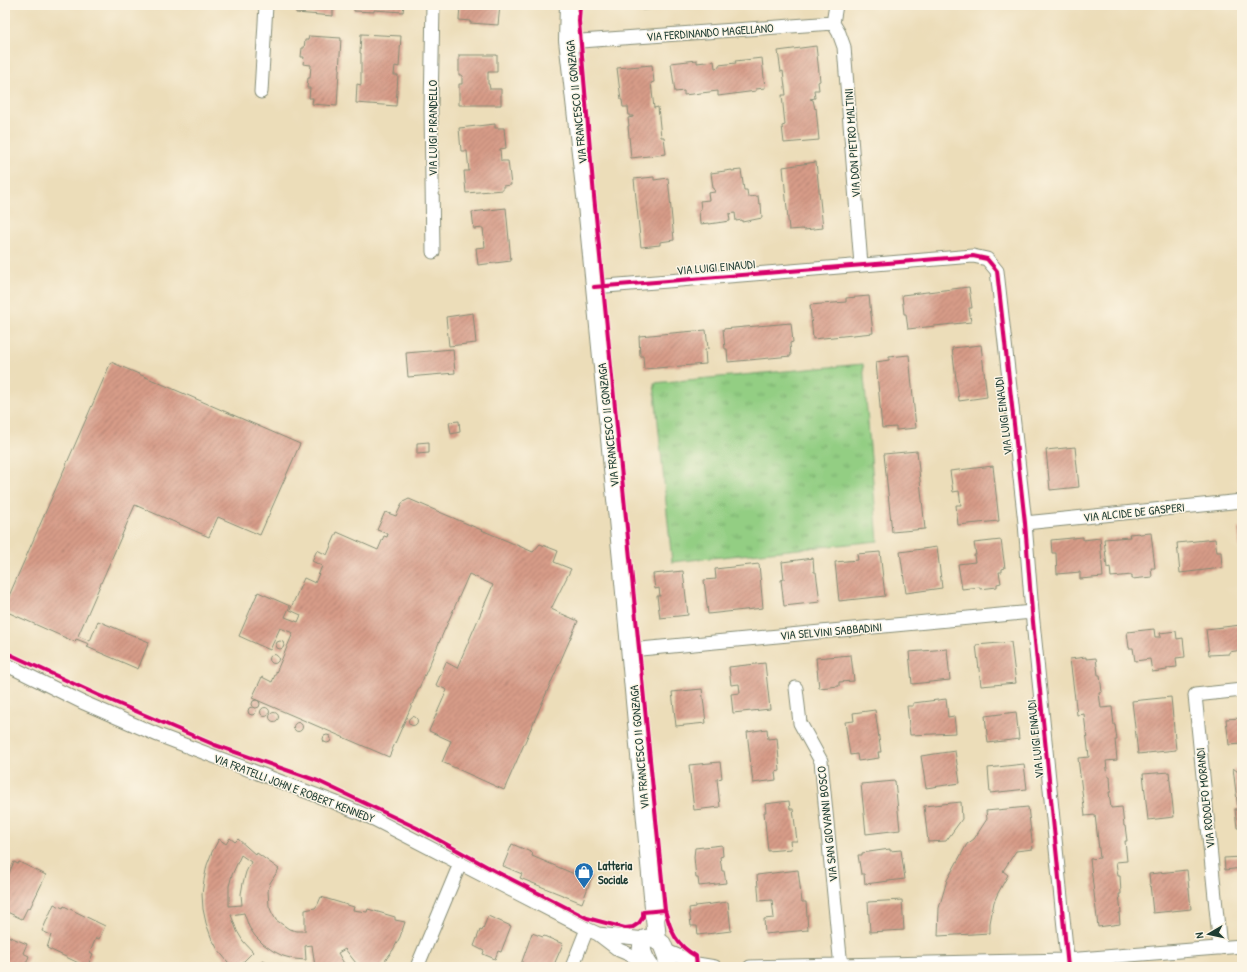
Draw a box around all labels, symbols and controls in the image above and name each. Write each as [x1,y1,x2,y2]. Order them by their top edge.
street label: VIA FERDINANDO MAGELLANO [646,19,775,45]
street label: VIA FRANCESCO II GONZAGA [561,39,591,165]
street label: VIA LUIGI PIRANDELLO [424,80,441,176]
street label: VIA DON PIETRO MALTINI [840,88,864,198]
street label: VIA LUIGI EINAUDI [676,255,756,279]
street label: VIA FRANCESCO II GONZAGA [593,362,623,488]
street label: VIA LUIGI EINAUDI [990,376,1016,456]
street label: VIA ALCIDE DE GASPERI [1082,498,1186,526]
street label: VIA SELVINI SABBADINI [779,618,883,644]
street label: VIA FRANCESCO II GONZAGA [625,684,653,810]
street label: VIA LUIGI EINAUDI [1022,699,1048,779]
street label: VIA RODOLFO MORANDI [1191,747,1219,849]
street label: VIA FRATELLI JOHN E ROBERT KENNEDY [211,749,378,827]
street label: VIA SAN GIOVANNI BOSCO [812,765,842,883]
place label: Latteria Sociale [598,857,633,888]
shop icon: Latteria Sociale [573,861,595,889]
north arrow [1189,914,1229,954]
text: N [1192,931,1206,940]

